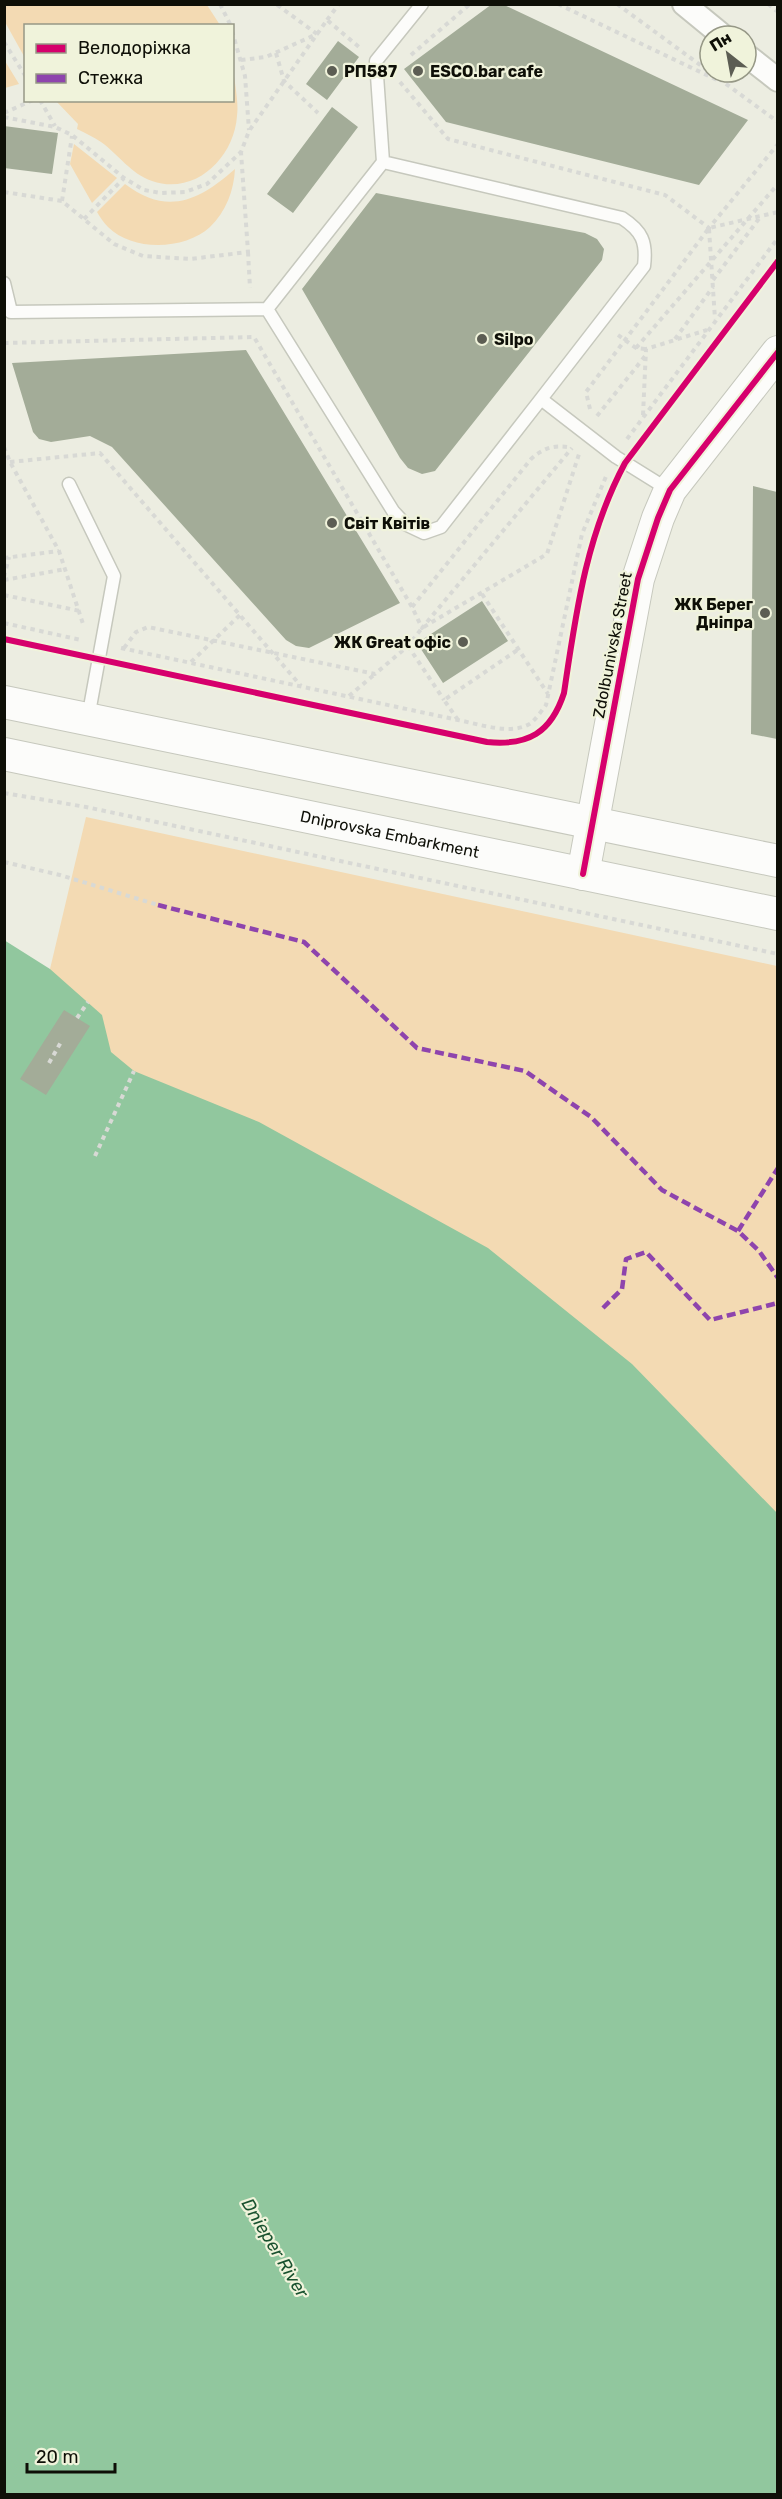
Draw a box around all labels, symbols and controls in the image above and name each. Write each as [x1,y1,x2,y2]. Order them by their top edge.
legend [24,24,234,102]
north arrow [698,24,758,84]
text: Пн [706,28,735,55]
text: Велодоріжка [78,37,191,59]
place label: РП587 [344,62,397,81]
place label: ESCO.bar cafe [430,62,543,81]
marker: РП587 [325,64,339,78]
marker: ESCO.bar cafe [411,64,425,78]
text: Стежка [78,67,143,89]
place label: Silpo [494,330,534,349]
marker: Silpo [475,332,489,346]
place label: Світ Квітів [344,514,430,533]
marker: Світ Квітів [325,516,339,530]
street label: Zdolbunivska Street [589,570,636,720]
place label: ЖК Берег Дніпра [674,595,754,632]
marker: ЖК Берег Дніпра [758,606,772,620]
place label: ЖК Great офіс [334,633,451,652]
marker: ЖК Great офіс [456,635,470,649]
street label: Dniprovska Embarkment [299,806,481,862]
water label: Dnieper River [237,2194,314,2303]
scale bar [27,2436,116,2474]
text: 20 m [36,2446,78,2468]

